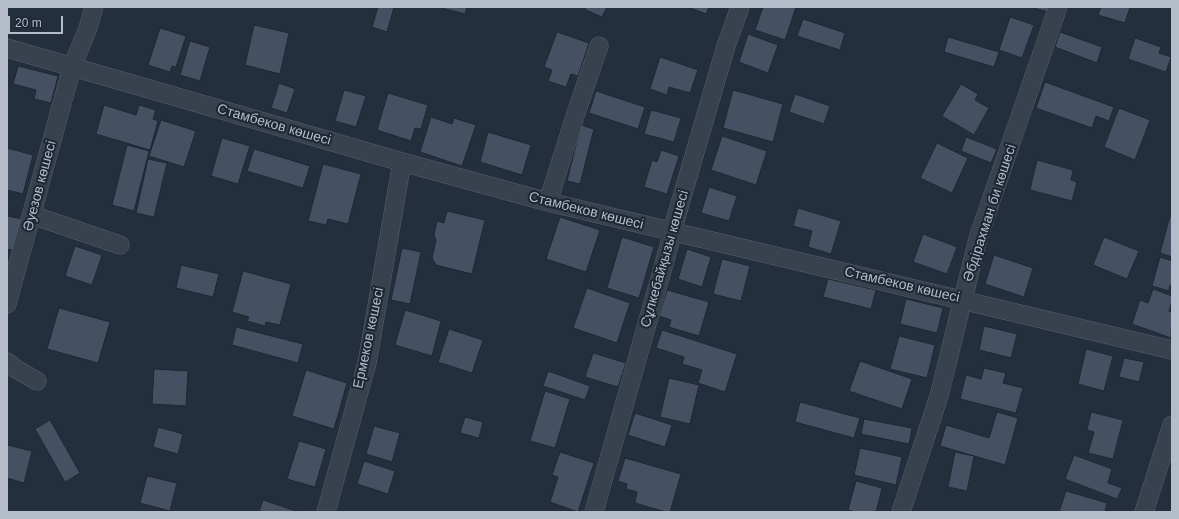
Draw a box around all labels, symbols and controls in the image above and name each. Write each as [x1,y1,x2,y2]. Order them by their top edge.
scale bar [10,8,65,34]
text: 20 m [15,16,42,30]
street label: Стамбеков көшесі [215,101,333,149]
street label: Әуезов көшесі [20,139,60,233]
street label: Әбдірахман би көшесі [960,142,1020,284]
street label: Сұлкебайқызы көшесі [637,188,693,330]
street label: Стамбеков көшесі [527,189,645,233]
street label: Стамбеков көшесі [843,264,961,306]
street label: Ермеков көшесі [350,286,388,390]

